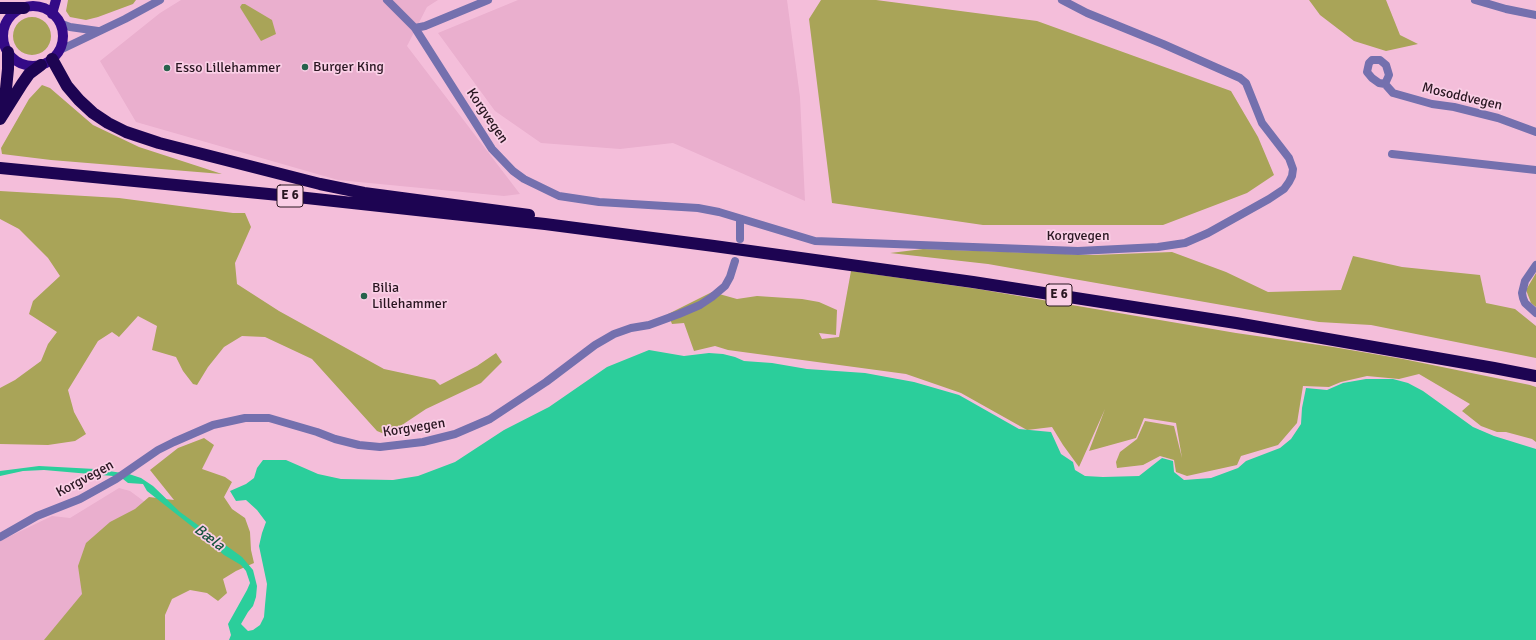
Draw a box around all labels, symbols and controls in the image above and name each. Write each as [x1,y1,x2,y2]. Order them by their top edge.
place label: Burger King [313,59,384,75]
place label: Esso Lillehammer [175,60,281,76]
marker: Burger King [300,62,310,72]
marker: Esso Lillehammer [162,63,172,73]
street label: Mosoddvegen [1420,80,1504,114]
street label: Korgvegen [462,85,512,147]
road number: E 6 [277,185,303,207]
street label: Korgvegen [1046,228,1110,244]
place label: Bilia Lillehammer [372,280,447,312]
road number: E 6 [1046,284,1072,306]
marker: Bilia Lillehammer [359,291,369,301]
street label: Korgvegen [382,415,446,441]
street label: Korgvegen [53,457,117,501]
water label: Bæla [190,521,228,555]

